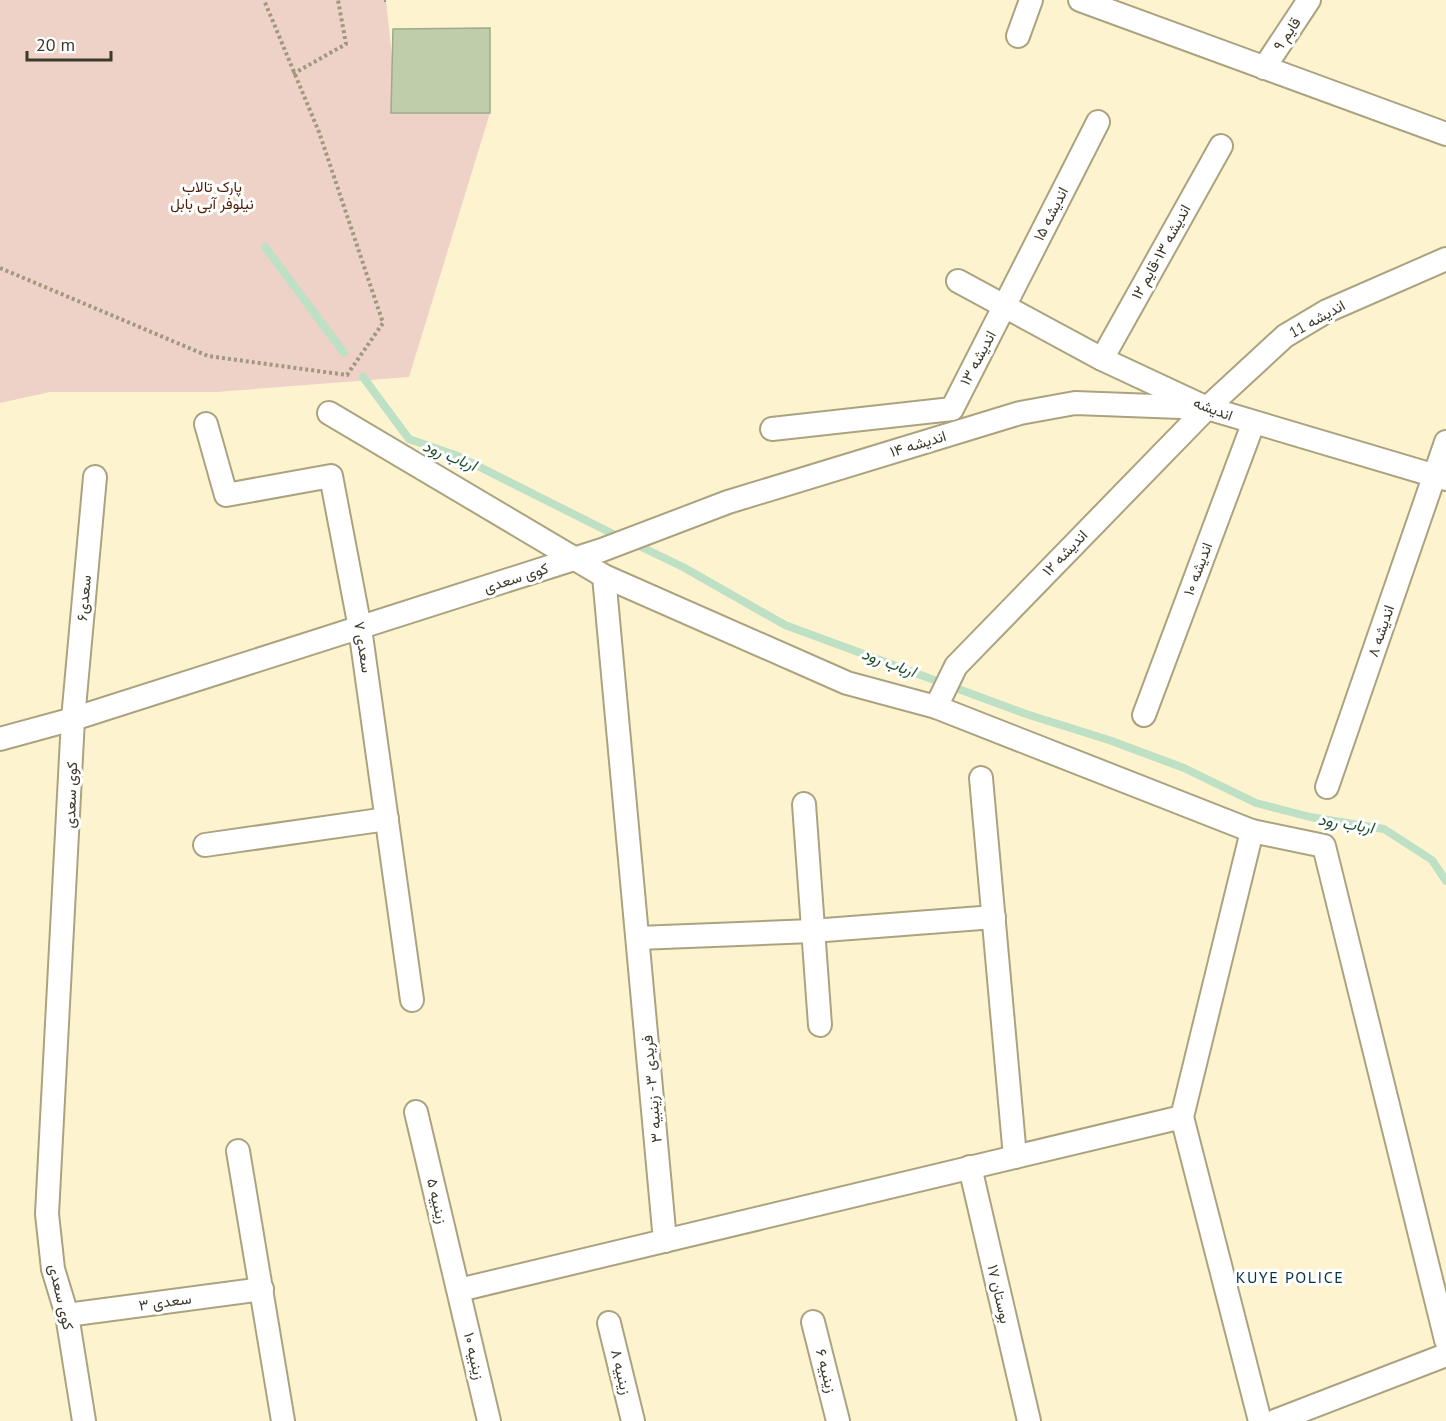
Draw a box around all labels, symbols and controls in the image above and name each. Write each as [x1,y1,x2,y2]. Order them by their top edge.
street label: قایم ۹ [1269,13,1305,55]
scale bar [27,24,111,62]
text: 20 m [36,33,75,56]
park label: پارک تالاب نیلوفر آبی بابل [170,177,254,214]
street label: اندیشه ۱۵ [1029,184,1072,244]
street label: اندیشه ۱۳-قایم ۱۲ [1127,201,1195,303]
street label: اندیشه 11 [1285,295,1348,342]
street label: اندیشه ۱۳ [955,327,1000,388]
street label: اندیشه [1191,392,1236,425]
street label: اندیشه ۱۴ [887,426,948,461]
water label: ارباب رود [420,435,482,477]
street label: اندیشه ۱۲ [1038,526,1091,580]
street label: اندیشه ۱۰ [1179,539,1216,598]
street label: کوی سعدی [481,558,551,598]
street label: سعدی۶ [72,574,96,622]
street label: اندیشه ۸ [1363,602,1398,659]
street label: سعدی ۷ [349,620,377,674]
water label: ارباب رود [859,643,921,683]
street label: کوی سعدی [60,761,82,829]
water label: ارباب رود [1317,809,1377,839]
street label: فریدی ۳ - زینبیه ۳ [637,1034,667,1144]
street label: زینبیه ۵ [423,1176,452,1226]
street label: کوی سعدی [44,1262,78,1332]
street label: بوستان ۱۷ [983,1263,1015,1325]
district label: KUYE POLICE [1236,1267,1344,1287]
street label: سعدی ۳ [137,1288,193,1316]
street label: زینبیه ۱۰ [460,1330,489,1381]
street label: زینبیه ۸ [607,1347,636,1397]
street label: زینبیه ۶ [812,1347,841,1395]

